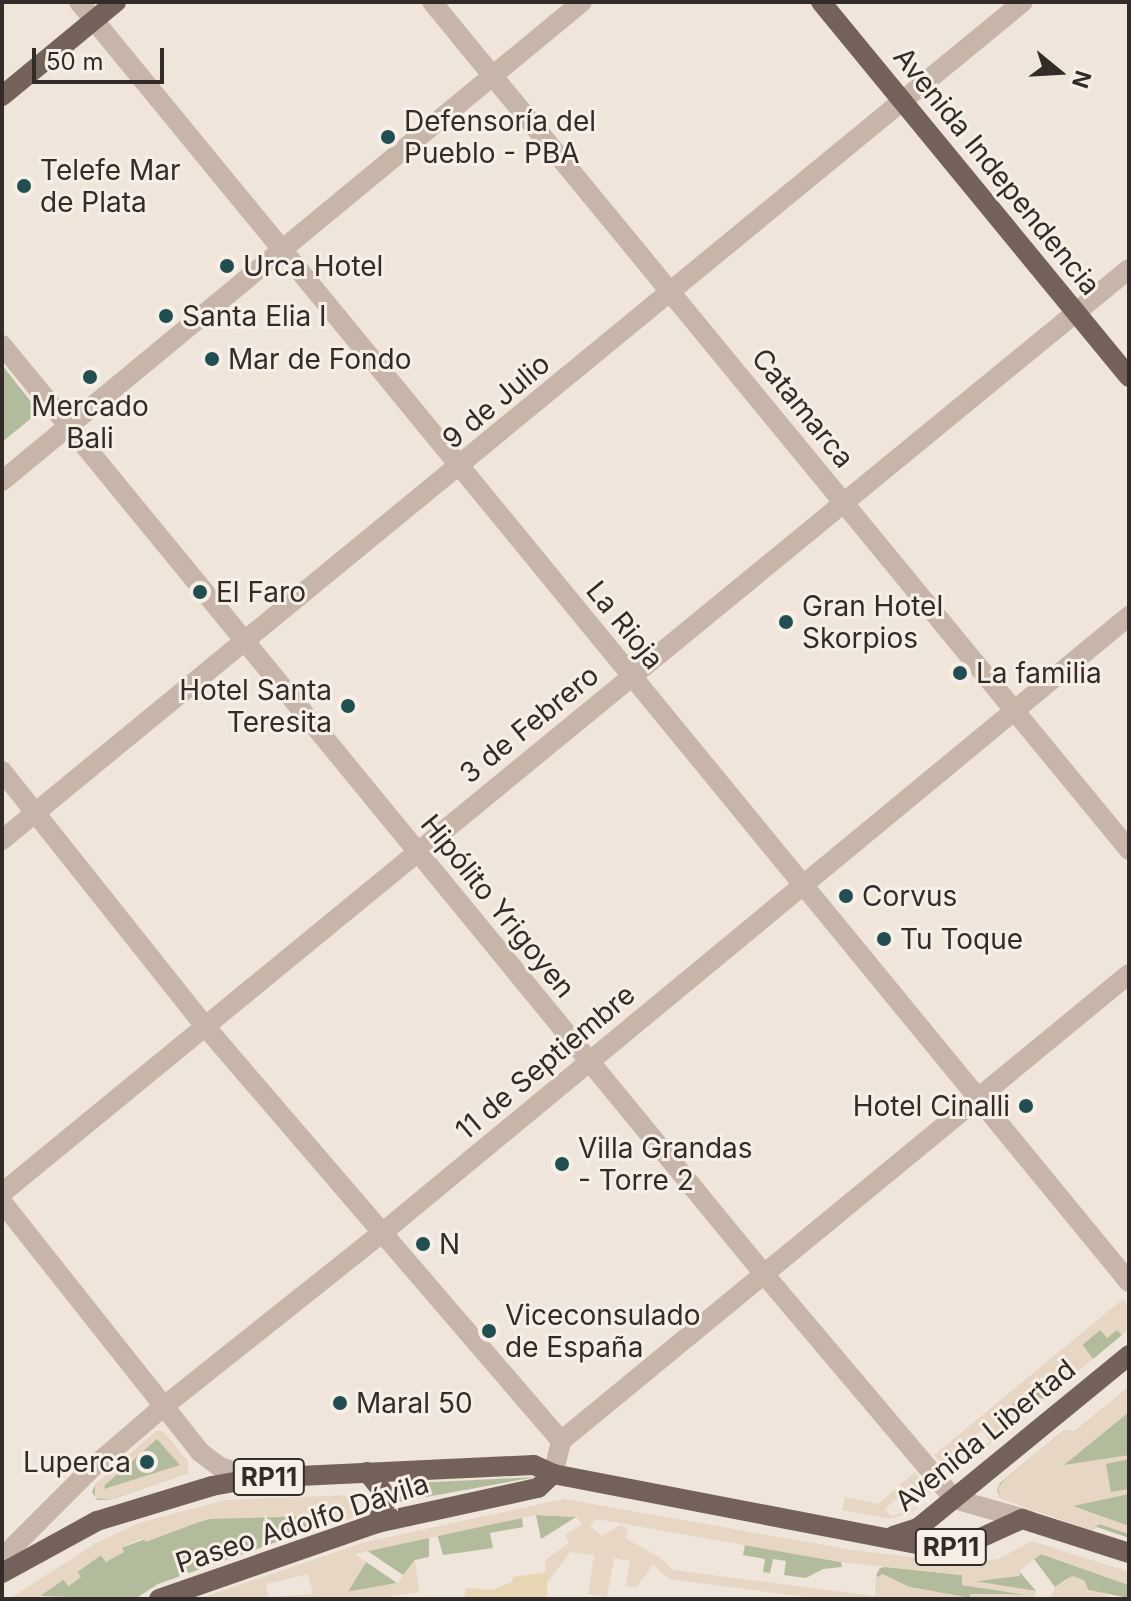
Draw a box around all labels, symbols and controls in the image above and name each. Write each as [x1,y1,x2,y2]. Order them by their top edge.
scale bar [36,32,168,82]
north arrow [1019,32,1099,112]
street label: Avenida Independencia [887,40,1107,302]
text: 50 m [46,47,104,76]
text: N [1067,67,1097,91]
place label: Defensoría del Pueblo - PBA [404,104,596,170]
marker: Defensoría del Pueblo - PBA [379,128,397,146]
place label: Telefe Mar de Plata [40,153,181,219]
marker: Telefe Mar de Plata [15,177,33,195]
place label: Urca Hotel [243,249,383,283]
marker: Urca Hotel [218,257,236,275]
place label: Santa Elia I [182,299,327,333]
marker: Santa Elia I [157,307,175,325]
place label: Mar de Fondo [228,342,411,376]
street label: Catamarca [745,342,861,474]
street label: 9 de Julio [436,347,556,455]
marker: Mar de Fondo [203,350,221,368]
marker: Mercado Bali [81,368,99,386]
place label: Mercado Bali [31,389,149,455]
street label: La Rioja [579,574,671,676]
place label: El Faro [216,575,306,609]
marker: El Faro [191,583,209,601]
place label: Gran Hotel Skorpios [802,589,943,655]
marker: Gran Hotel Skorpios [777,613,795,631]
place label: La familia [976,656,1102,690]
street label: 3 de Febrero [453,658,605,790]
marker: La familia [951,664,969,682]
place label: Hotel Santa Teresita [179,673,332,739]
marker: Hotel Santa Teresita [339,697,357,715]
street label: Hipólito Yrigoyen [414,808,582,1004]
place label: Corvus [862,879,957,913]
marker: Corvus [837,887,855,905]
place label: Tu Toque [900,922,1023,956]
marker: Tu Toque [875,930,893,948]
street label: 11 de Septiembre [448,977,642,1147]
place label: Hotel Cinalli [853,1089,1010,1123]
marker: Hotel Cinalli [1017,1097,1035,1115]
place label: Villa Grandas - Torre 2 [578,1131,753,1197]
marker: Villa Grandas - Torre 2 [553,1155,571,1173]
place label: N [439,1227,460,1261]
marker: N [414,1235,432,1253]
place label: Viceconsulado de España [505,1298,701,1364]
marker: Viceconsulado de España [480,1322,498,1340]
street label: Avenida Libertad [888,1352,1082,1518]
place label: Maral 50 [356,1386,473,1420]
marker: Maral 50 [331,1394,349,1412]
place label: Luperca [23,1445,131,1479]
marker: Luperca [138,1453,156,1471]
road number: RP11 [231,1455,307,1499]
street label: Paseo Adolfo Dávila [171,1466,433,1580]
road number: RP11 [913,1525,989,1569]

